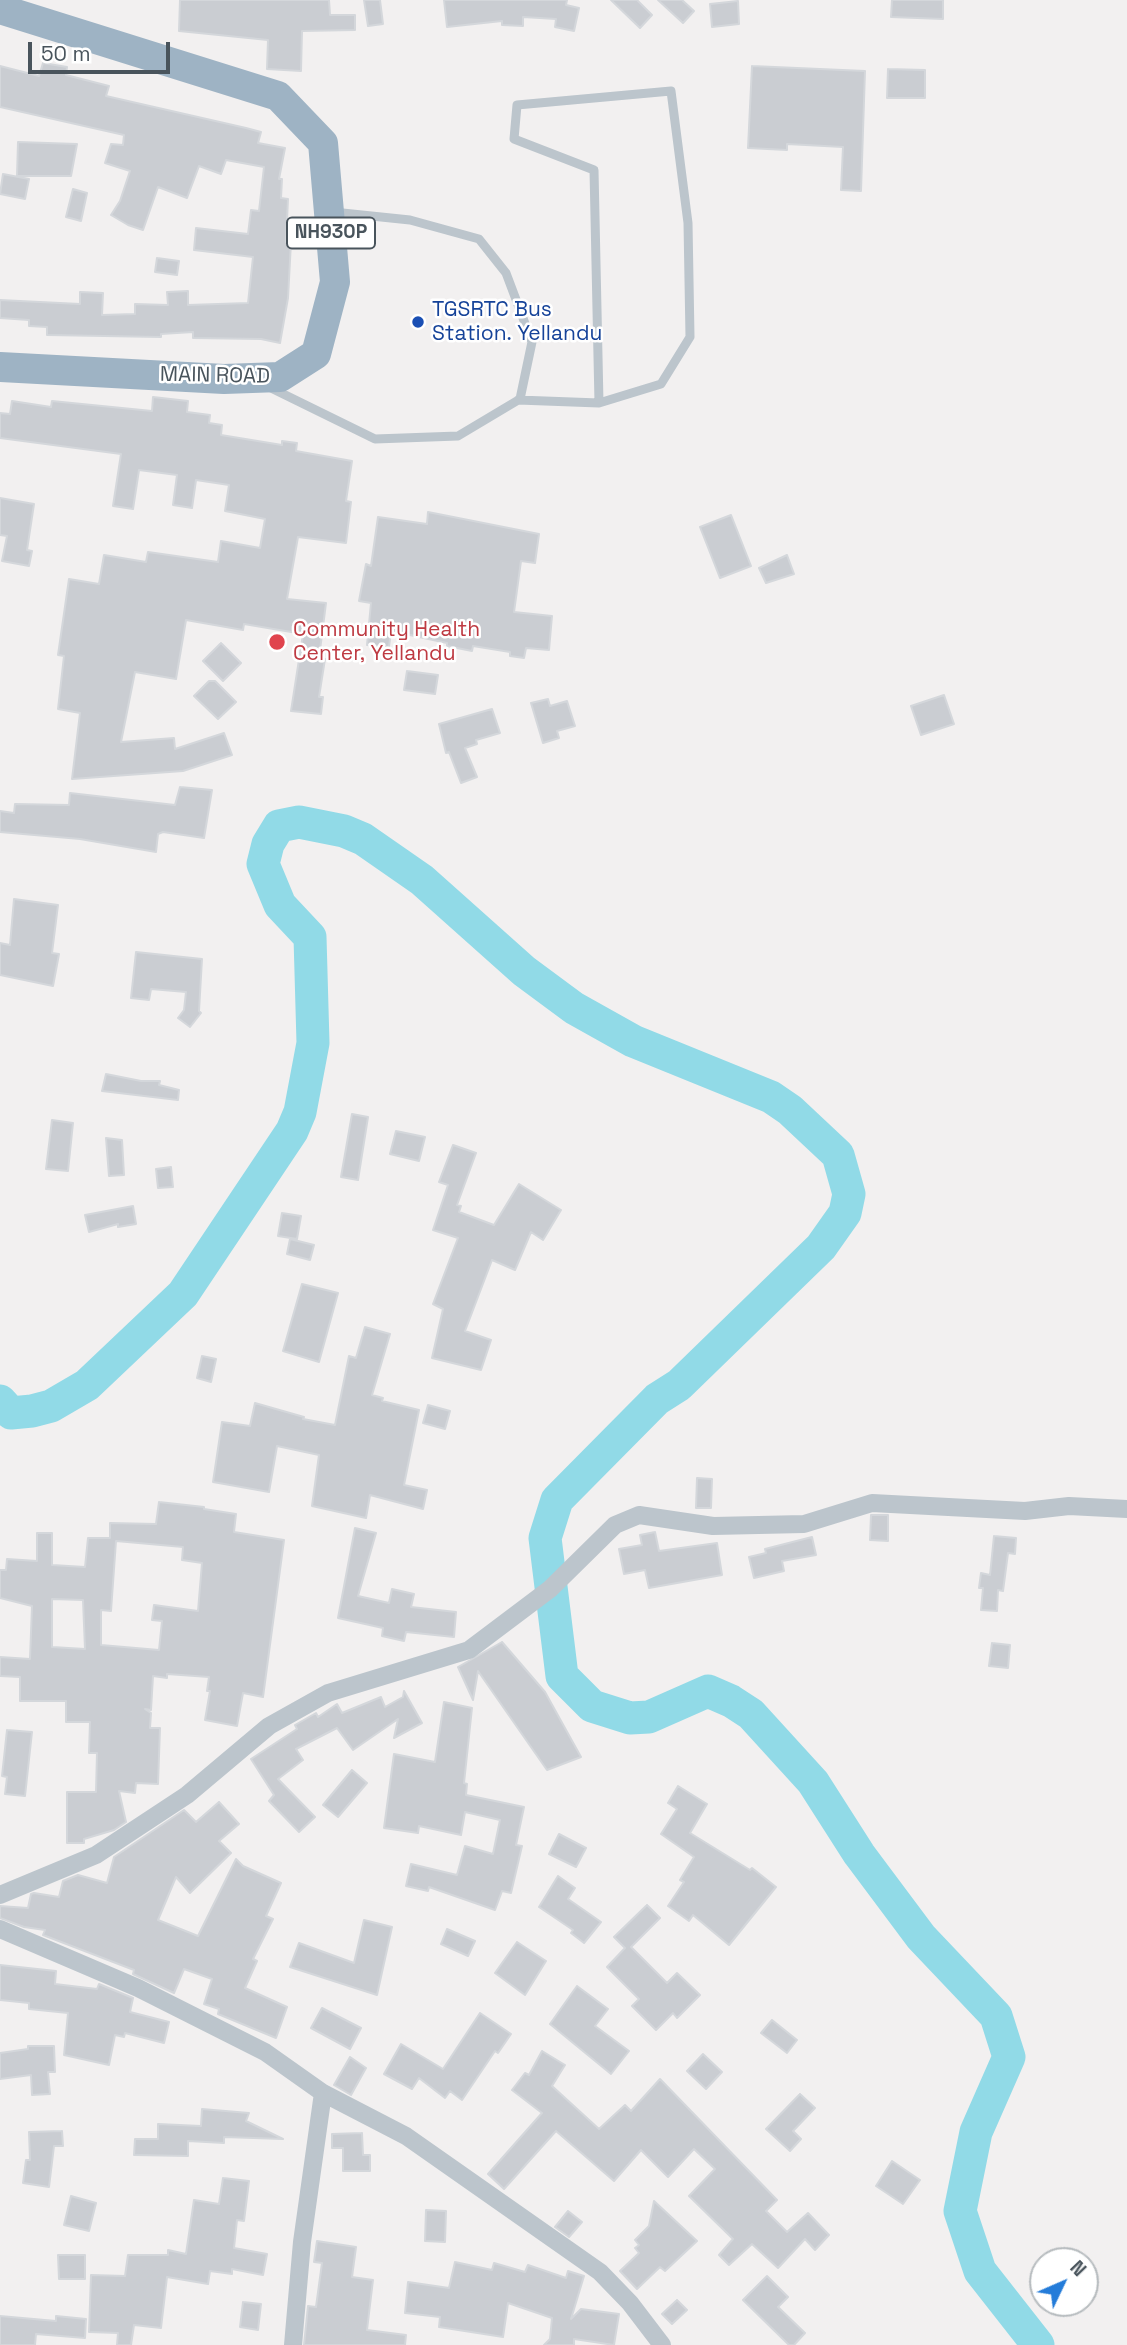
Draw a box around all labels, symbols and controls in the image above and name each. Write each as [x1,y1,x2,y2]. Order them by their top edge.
scale bar [32,28,173,72]
text: 50 m [41,40,91,67]
road number: NH930P [287,218,375,248]
place label: TGSRTC Bus Station. Yellandu [432,297,602,347]
marker: TGSRTC Bus Station. Yellandu [410,314,426,330]
street label: MAIN ROAD [160,362,270,390]
place label: Community Health Center, Yellandu [293,617,480,667]
marker: Community Health Center, Yellandu [267,632,287,652]
north arrow [1029,2247,1099,2317]
text: N [1065,2255,1091,2282]

